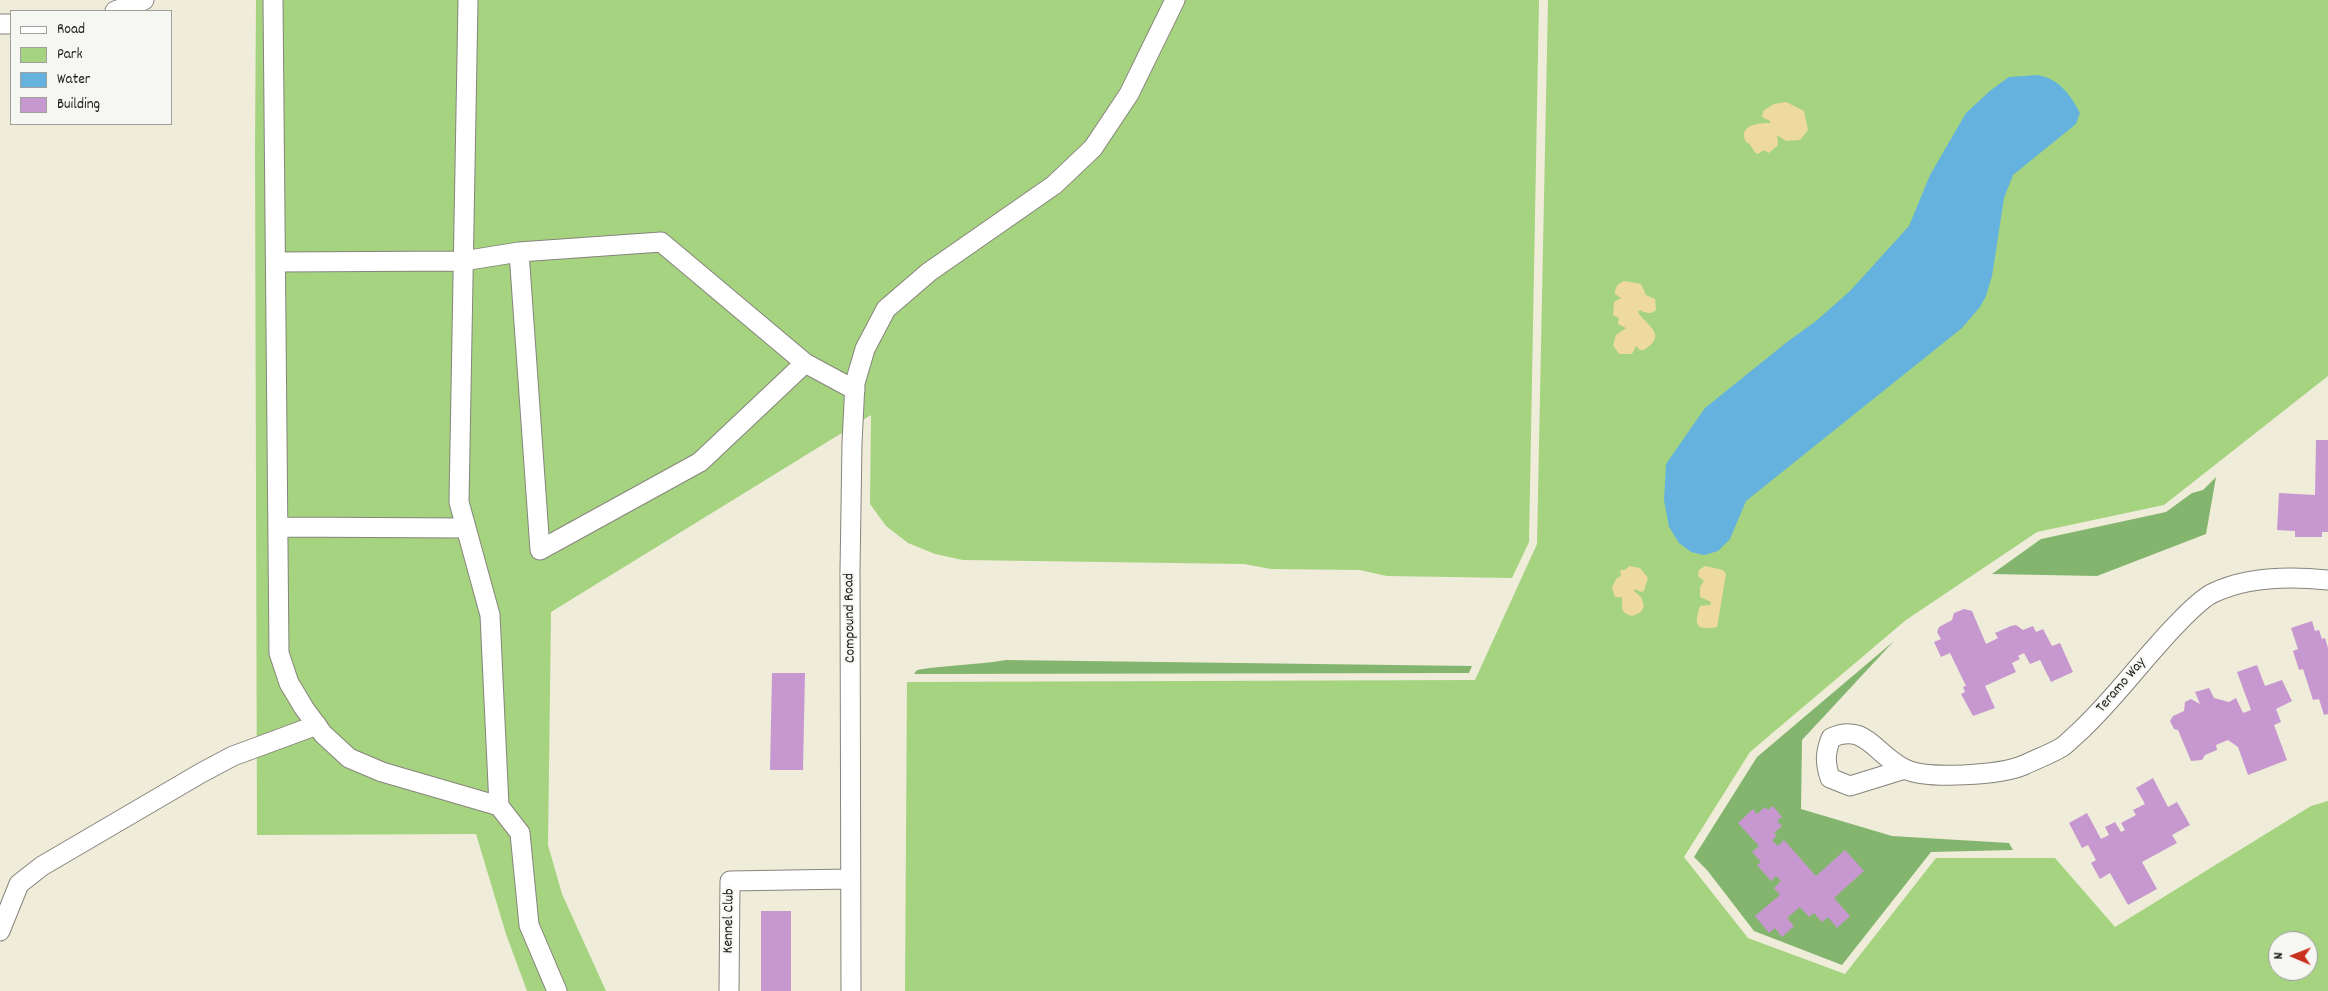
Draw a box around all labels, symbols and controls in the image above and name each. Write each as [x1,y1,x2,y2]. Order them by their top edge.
legend [10,10,172,125]
text: Road [57,19,85,41]
text: Park [57,44,83,66]
text: Water [57,69,90,91]
text: Building [57,94,100,116]
street label: Compound Road [841,573,861,663]
street label: Teramo Way [2093,655,2151,717]
street label: Kennel Club [720,888,740,954]
north arrow [2268,931,2318,981]
text: N [2269,952,2289,959]

